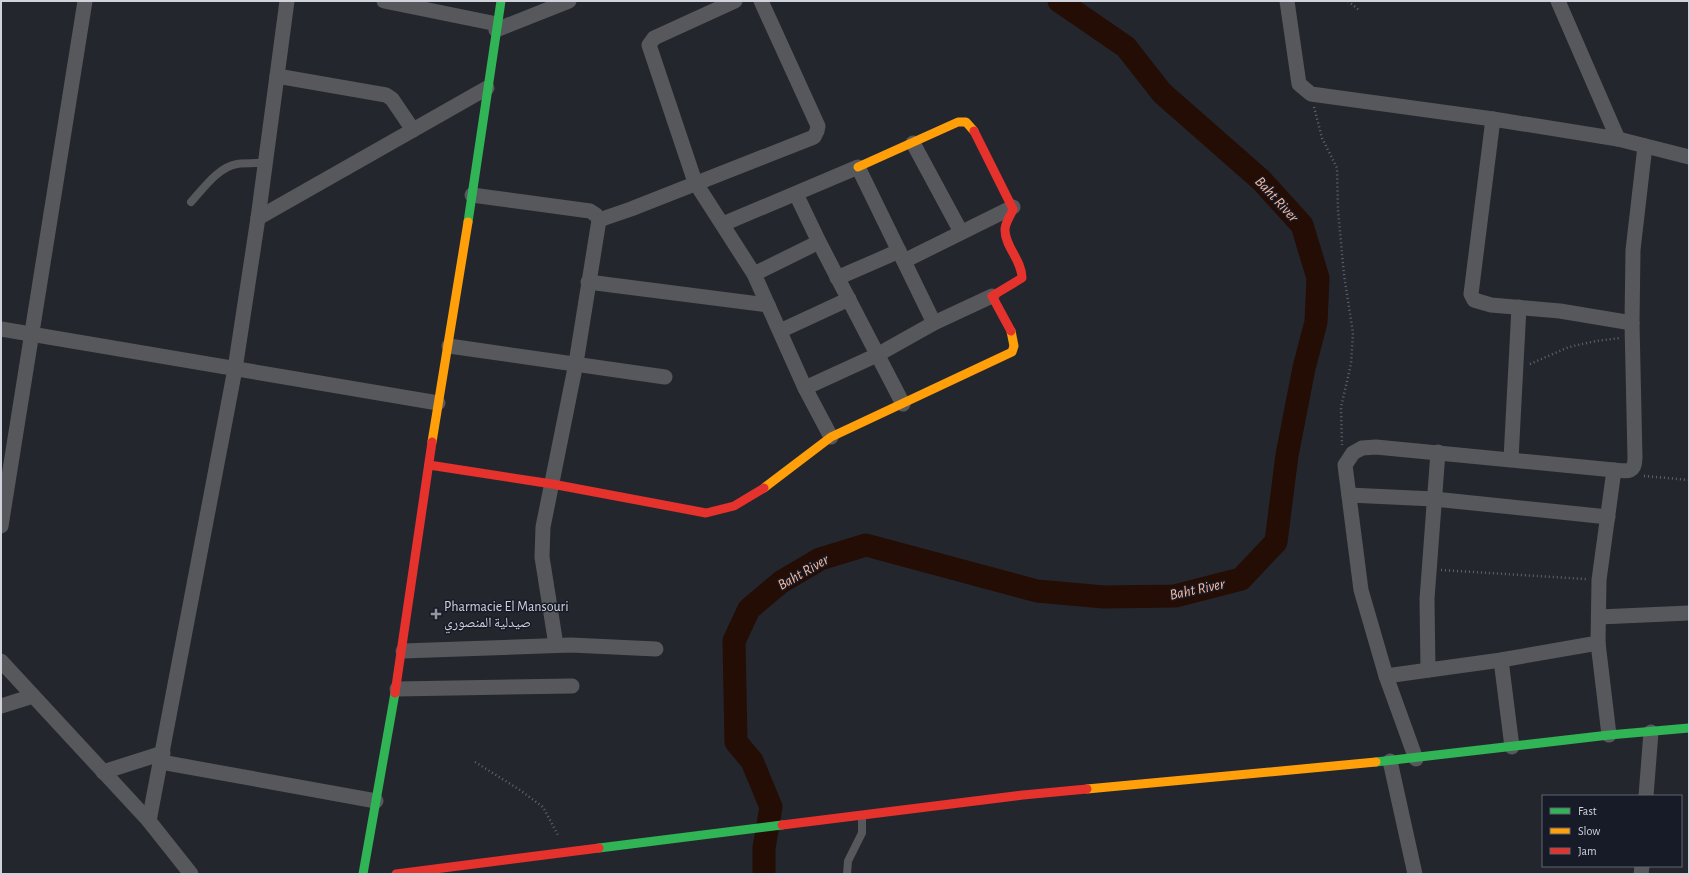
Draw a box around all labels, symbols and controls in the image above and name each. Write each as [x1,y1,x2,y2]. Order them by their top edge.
water label: Baht River [1252,174,1302,226]
water label: Baht River [775,551,832,593]
water label: Baht River [1168,576,1227,603]
place label: Pharmacie El Mansouri صيدلية المنصوري [444,600,569,634]
marker: Pharmacie El Mansouri صيدلية المنصوري [431,609,441,619]
legend [1542,795,1682,867]
text: Fast [1578,805,1597,817]
text: Slow [1578,825,1600,837]
text: Jam [1578,845,1597,857]

